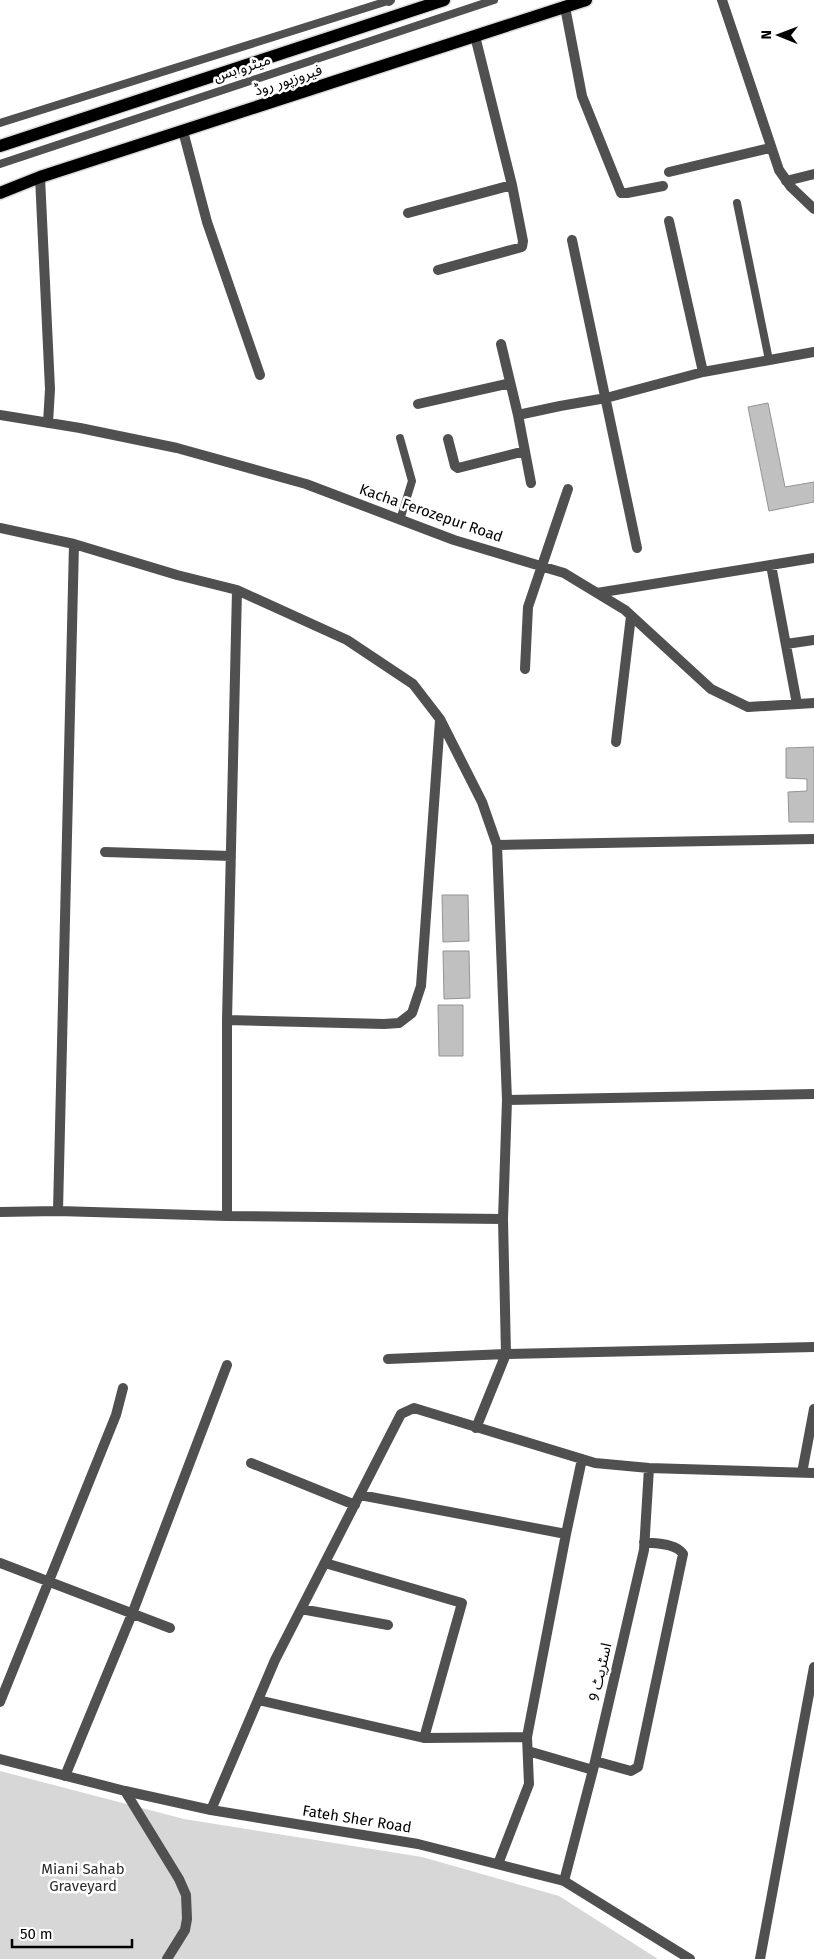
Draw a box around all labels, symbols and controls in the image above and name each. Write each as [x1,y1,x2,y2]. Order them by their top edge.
north arrow [754,10,804,60]
text: N [758,30,775,40]
street label: میٹرو بس [211,50,273,86]
street label: فیروزپور روڈ [252,60,325,101]
street label: Kacha Ferozepur Road [357,480,505,546]
street label: اسٹریٹ 9 [585,1641,615,1703]
street label: Fateh Sher Road [301,1801,413,1837]
park label: Miani Sahab Graveyard [41,1860,125,1895]
scale bar [12,1916,132,1948]
text: 50 m [20,1925,53,1943]

